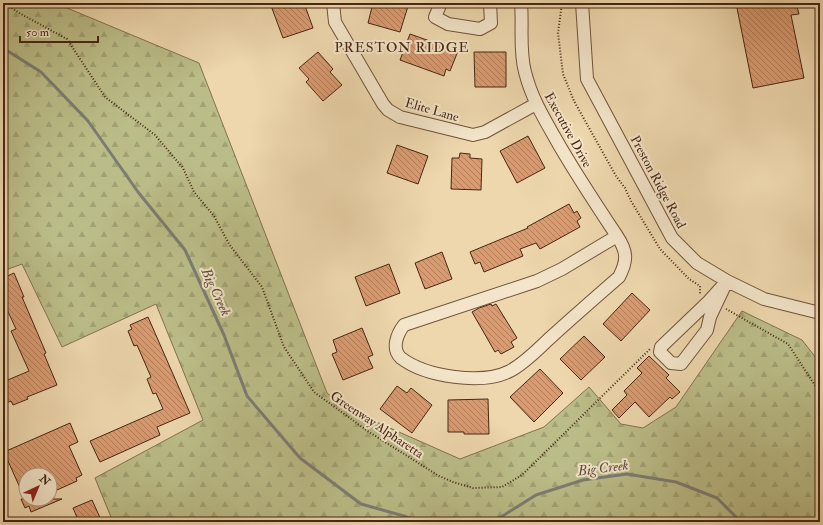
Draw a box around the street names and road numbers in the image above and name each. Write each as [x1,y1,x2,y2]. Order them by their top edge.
street label: Executive Drive [541,90,596,171]
street label: Elite Lane [403,95,461,125]
street label: Preston Ridge Road [627,133,689,232]
street label: Greenway Alpharetta [327,388,427,463]

